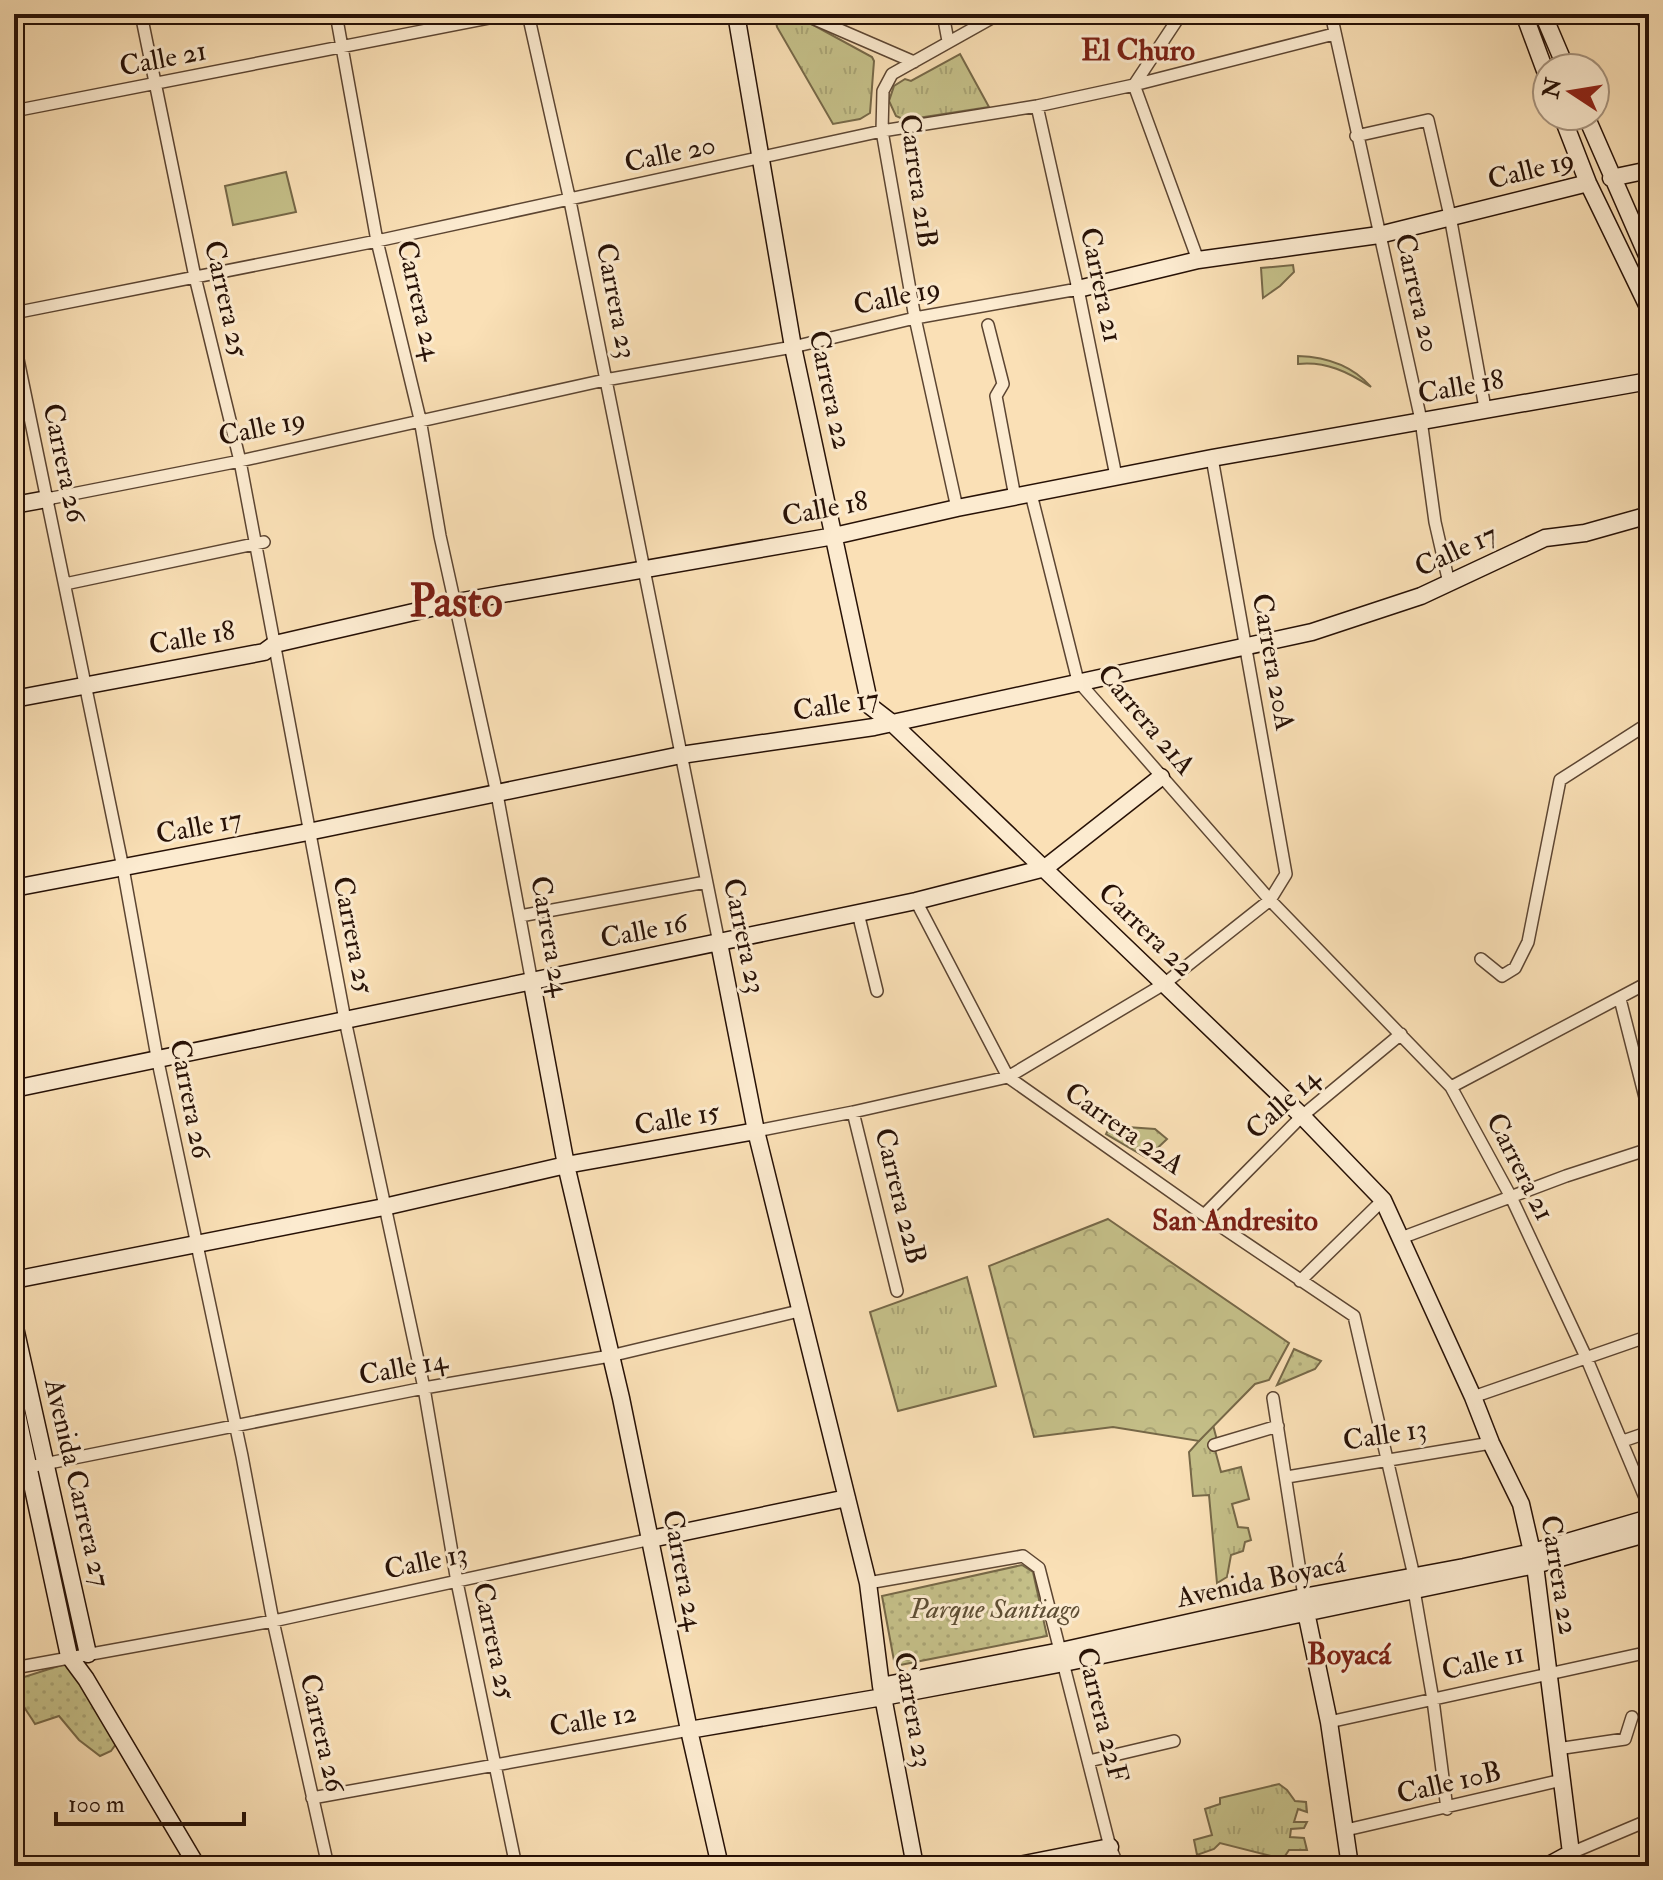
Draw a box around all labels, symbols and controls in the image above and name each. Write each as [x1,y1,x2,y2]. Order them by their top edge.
district label: El Churo [1081,32,1195,69]
street label: Calle 21 [116,33,210,85]
north arrow [1531,52,1611,132]
text: N [1536,75,1568,102]
street label: Carrera 21B [891,112,945,250]
street label: Calle 20 [621,127,719,181]
street label: Calle 19 [1484,142,1578,198]
street label: Carrera 21 [1072,224,1130,346]
street label: Carrera 20 [1386,230,1448,356]
street label: Carrera 25 [196,237,257,361]
street label: Carrera 24 [388,237,450,365]
street label: Carrera 23 [588,240,644,362]
street label: Calle 19 [850,271,944,323]
street label: Carrera 22 [800,327,860,453]
street label: Calle 18 [1415,362,1507,412]
street label: Carrera 26 [34,400,94,527]
street label: Calle 19 [215,402,309,454]
street label: Calle 18 [779,484,871,534]
street label: Calle 17 [1409,517,1503,585]
district label: Pasto [409,575,503,630]
street label: Carrera 20A [1244,591,1302,733]
street label: Calle 18 [146,613,238,663]
street label: Carrera 21A [1089,657,1203,783]
street label: Calle 17 [790,681,882,729]
street label: Calle 17 [153,802,245,852]
street label: Carrera 25 [325,873,382,997]
street label: Carrera 24 [522,873,578,1001]
street label: Carrera 23 [715,875,773,997]
street label: Carrera 22 [1090,876,1202,984]
street label: Calle 16 [598,905,692,957]
street label: Carrera 26 [161,1037,219,1163]
street label: Calle 14 [1239,1060,1329,1147]
street label: Carrera 22A [1057,1075,1191,1183]
street label: Calle 15 [632,1094,723,1144]
street label: Carrera 21 [1478,1107,1562,1227]
street label: Carrera 22B [866,1124,934,1268]
district label: San Andresito [1152,1202,1318,1239]
street label: Calle 14 [356,1342,452,1394]
street label: Avenida Carrera 27 [36,1374,118,1591]
street label: Calle 13 [1341,1411,1429,1459]
street label: Carrera 24 [654,1507,712,1635]
street label: Carrera 22 [1532,1513,1586,1637]
street label: Calle 13 [381,1536,471,1588]
street label: Avenida Boyacá [1172,1546,1349,1616]
street label: Carrera 25 [465,1579,524,1703]
park label: Parque Santiago [909,1592,1080,1627]
district label: Boyacá [1307,1636,1393,1673]
street label: Calle 11 [1438,1636,1528,1688]
street label: Carrera 22F [1068,1644,1136,1786]
street label: Carrera 23 [886,1649,940,1771]
street label: Carrera 26 [291,1670,353,1797]
street label: Calle 12 [547,1695,639,1745]
street label: Calle 10B [1393,1754,1505,1812]
scale bar [56,1776,244,1826]
text: 100 m [68,1789,125,1820]

